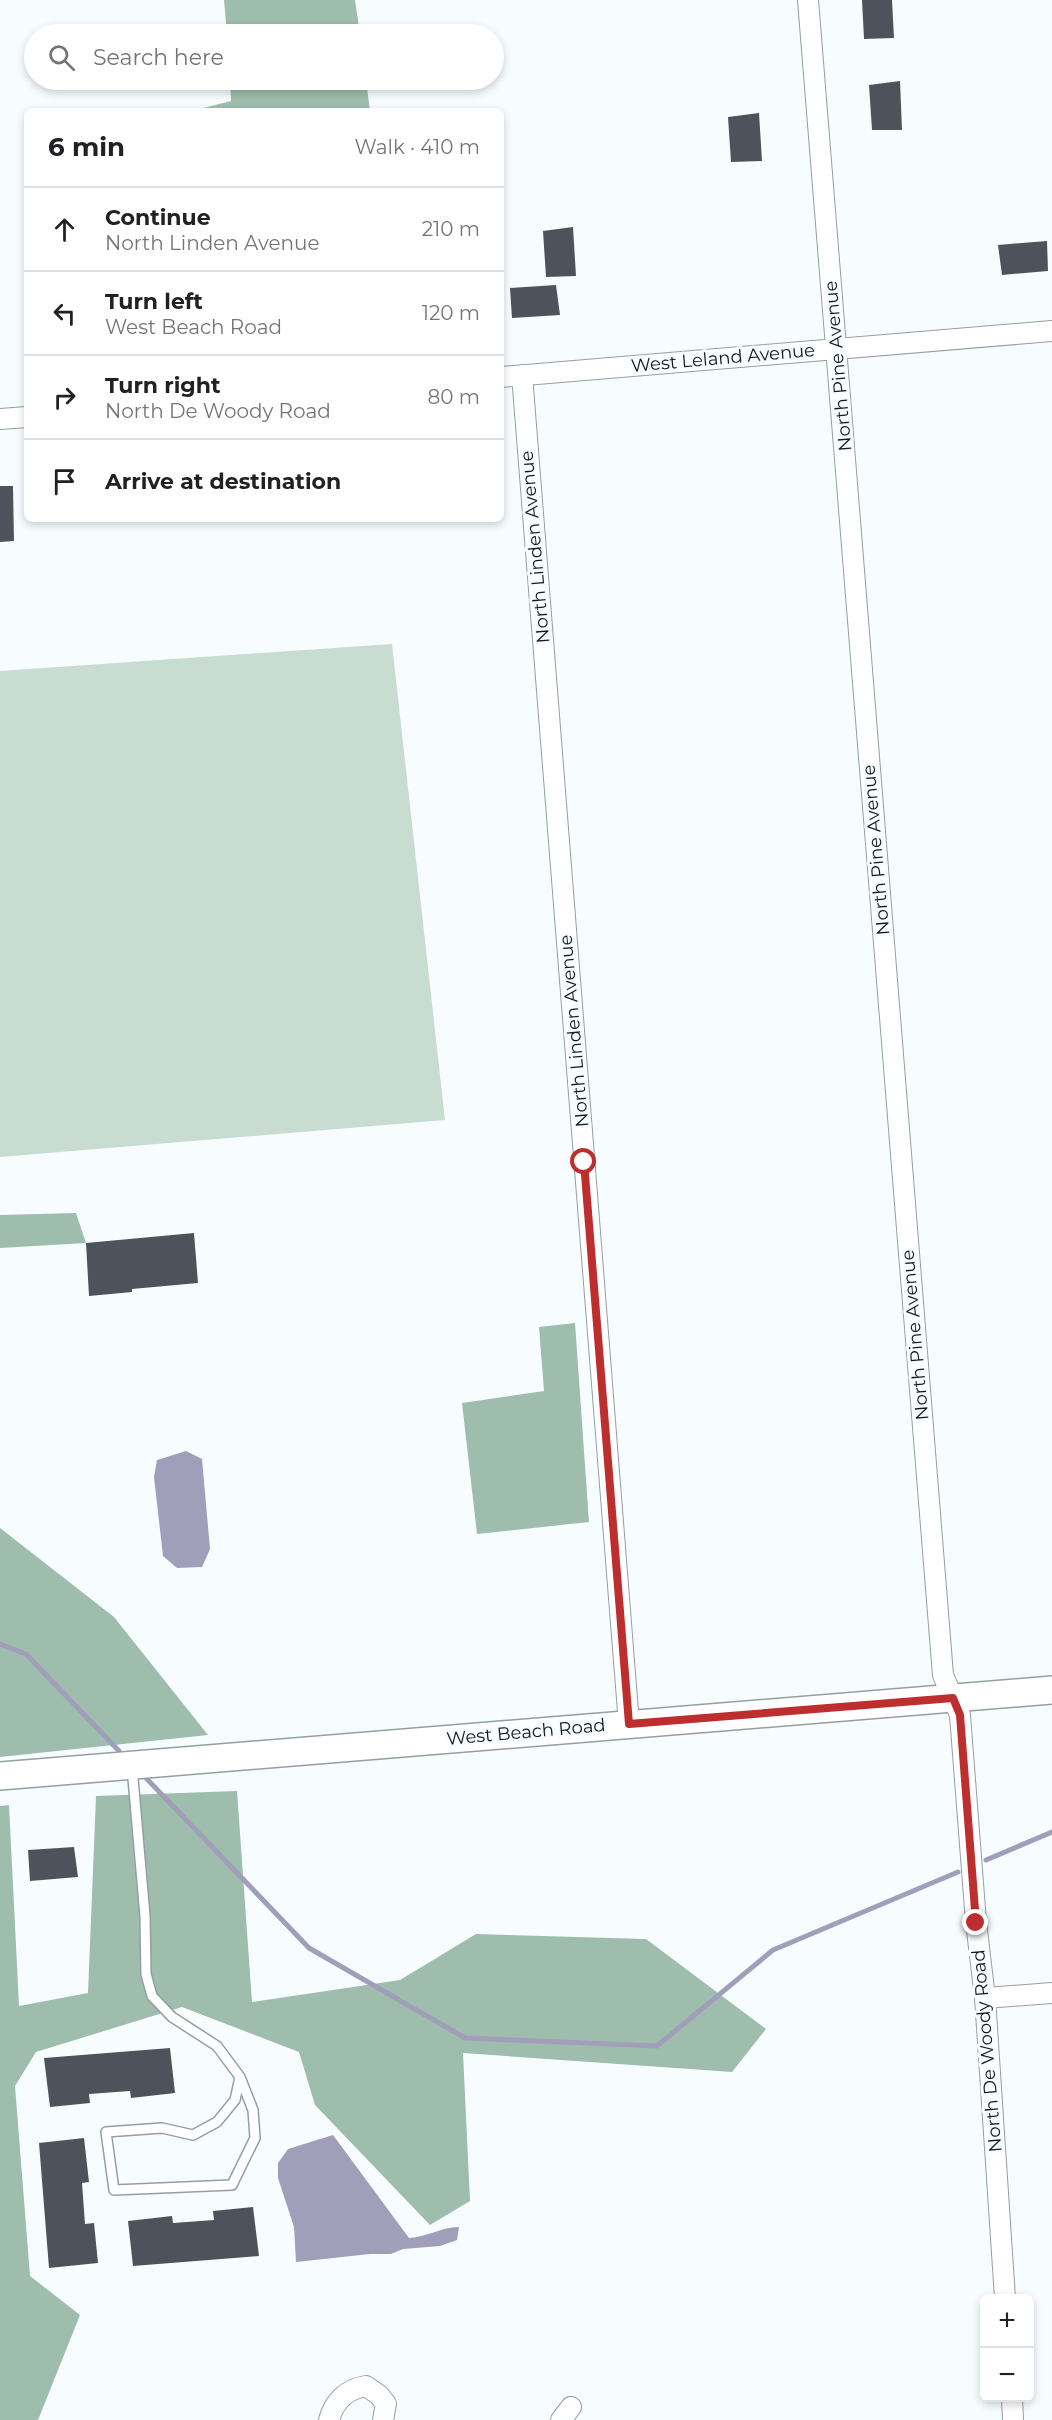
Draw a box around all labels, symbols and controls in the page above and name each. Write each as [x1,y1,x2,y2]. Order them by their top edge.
search box [24,24,504,90]
icon: search [45,41,78,74]
text: Search here [93,44,224,71]
text: 6 min [48,131,125,163]
text: Walk · 410 m [355,135,480,159]
text: Continue [105,204,211,231]
icon: ahead [48,213,81,246]
text: 210 m [422,217,480,241]
text: North Linden Avenue [105,231,320,255]
street label: North Pine Avenue [820,280,856,452]
text: Turn left [105,288,203,315]
icon: left [48,297,81,330]
text: 120 m [422,301,480,325]
text: West Beach Road [105,315,282,339]
street label: West Leland Avenue [630,339,816,377]
text: Turn right [105,372,220,399]
icon: right [48,381,81,414]
text: 80 m [428,385,480,409]
text: North De Woody Road [105,399,331,423]
street label: North Linden Avenue [516,450,554,644]
icon: arrive [48,465,81,498]
text: Arrive at destination [105,468,341,495]
street label: North Pine Avenue [858,764,894,936]
street label: North Linden Avenue [555,934,593,1128]
route start [570,1148,596,1174]
street label: North Pine Avenue [897,1249,933,1421]
street label: West Beach Road [446,1714,606,1750]
route end [962,1909,988,1935]
street label: North De Woody Road [967,1949,1007,2153]
map controls [980,2294,1034,2402]
button: + [980,2294,1034,2348]
button: − [980,2348,1034,2402]

